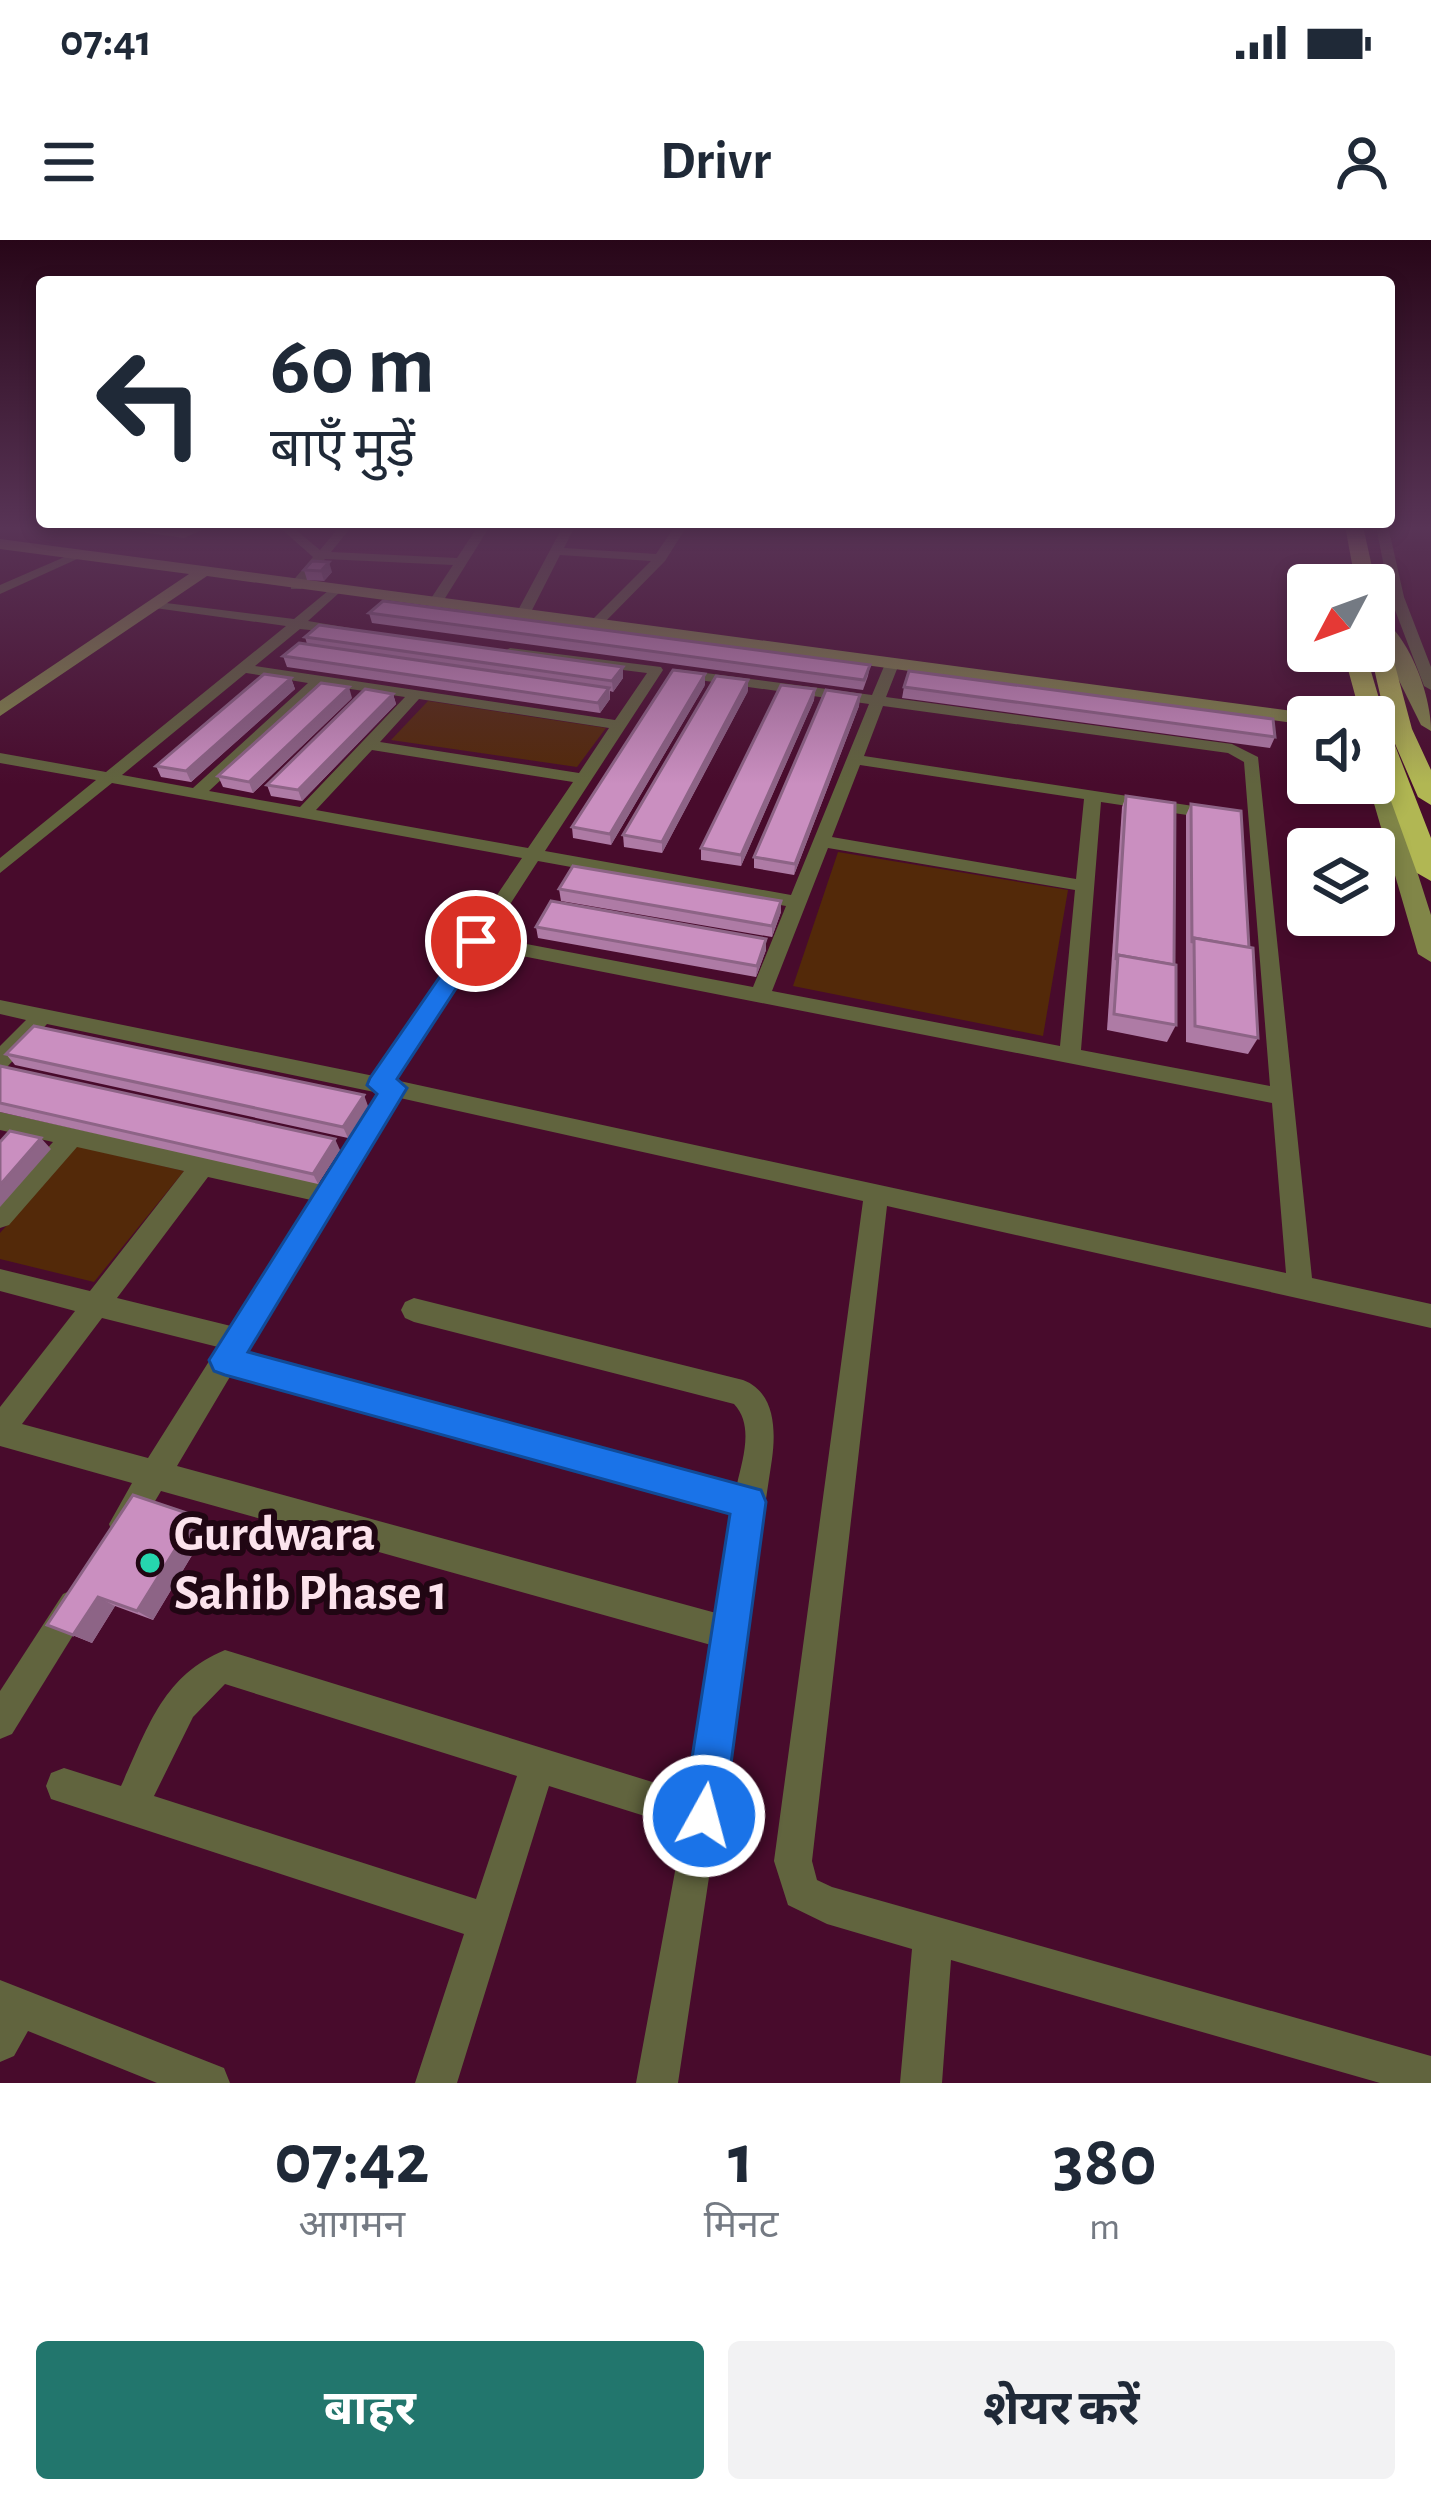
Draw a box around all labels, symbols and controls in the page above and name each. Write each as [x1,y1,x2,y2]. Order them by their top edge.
text: 07:41 [60,19,152,64]
icon: menu [36,129,102,195]
icon: person [1329,129,1395,195]
text: Drivr [660,135,771,189]
icon: left [72,324,228,480]
text: 60 m [270,325,435,409]
text: बाएँ मुड़ें [270,423,415,477]
north arrow [1287,564,1395,672]
map controls [1287,564,1395,936]
button: sound [1287,696,1395,804]
button: layers [1287,828,1395,936]
pin [425,890,527,992]
icon: arrive [443,908,509,974]
place label: Gurdwara Sahib Phase 1 [174,1509,448,1619]
marker: Gurdwara Sahib Phase 1 [137,1550,163,1576]
position arrow [641,1753,767,1879]
text: 07:42 [274,2124,429,2196]
text: 1 [728,2124,754,2196]
text: 380 [1053,2126,1157,2198]
text: आगमन [298,2206,405,2245]
text: मिनट [704,2206,778,2245]
text: m [1089,2208,1120,2247]
button: बाहर [36,2341,704,2479]
button: शेयर करें [728,2341,1395,2479]

